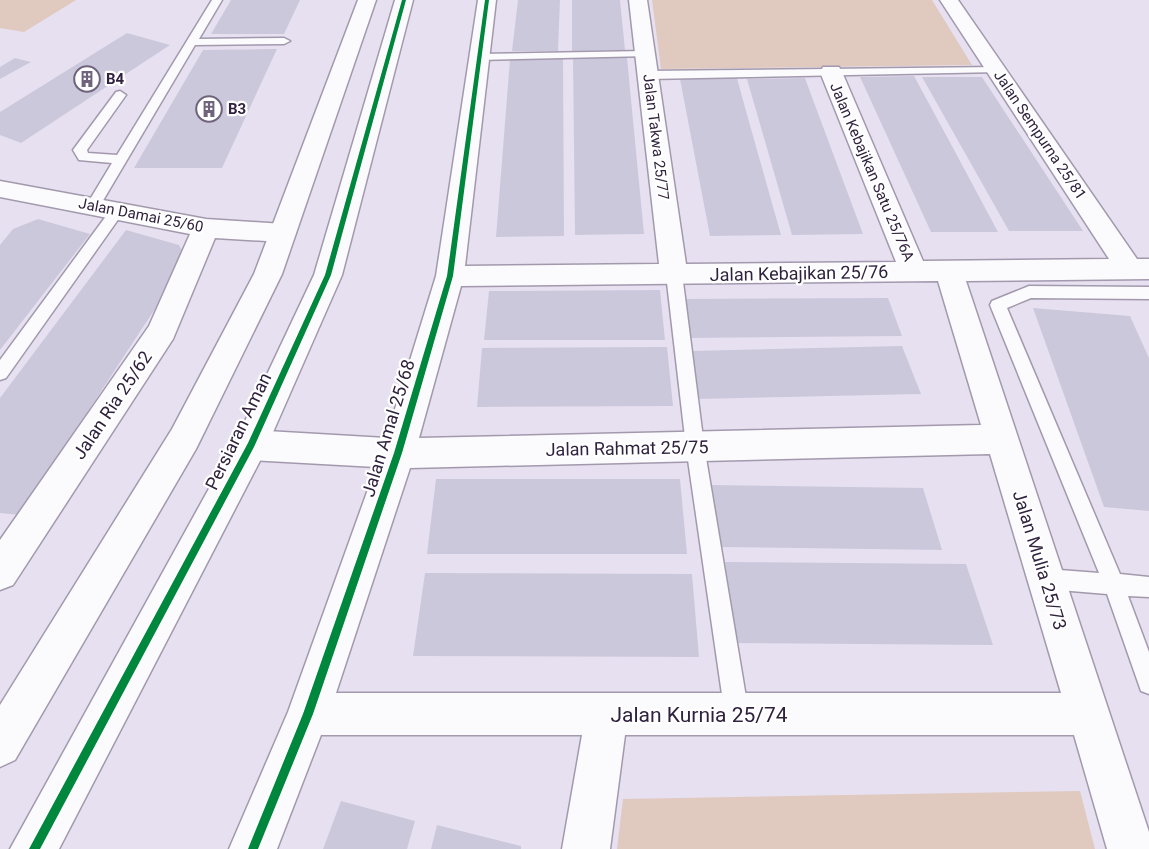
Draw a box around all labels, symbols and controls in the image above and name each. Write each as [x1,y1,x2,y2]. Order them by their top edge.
building icon: B4 [72,64,102,94]
street label: Jalan Sempurna 25/81 [990,67,1090,203]
place label: B4 [106,70,125,88]
street label: Jalan Takwa 25/77 [639,73,673,201]
street label: Jalan Kebajikan Satu 25/76A [826,80,918,264]
building icon: B3 [194,94,224,124]
place label: B3 [228,100,246,118]
street label: Jalan Damai 25/60 [77,194,205,236]
street label: Jalan Kebajikan 25/76 [709,261,889,285]
street label: Jalan Ria 25/62 [68,347,156,463]
street label: Jalan Amal 25/68 [357,357,419,499]
street label: Persiaran Aman [201,369,275,493]
street label: Jalan Rahmat 25/75 [545,436,709,460]
street label: Jalan Mulia 25/73 [1009,488,1071,632]
street label: Jalan Kurnia 25/74 [610,703,788,727]

